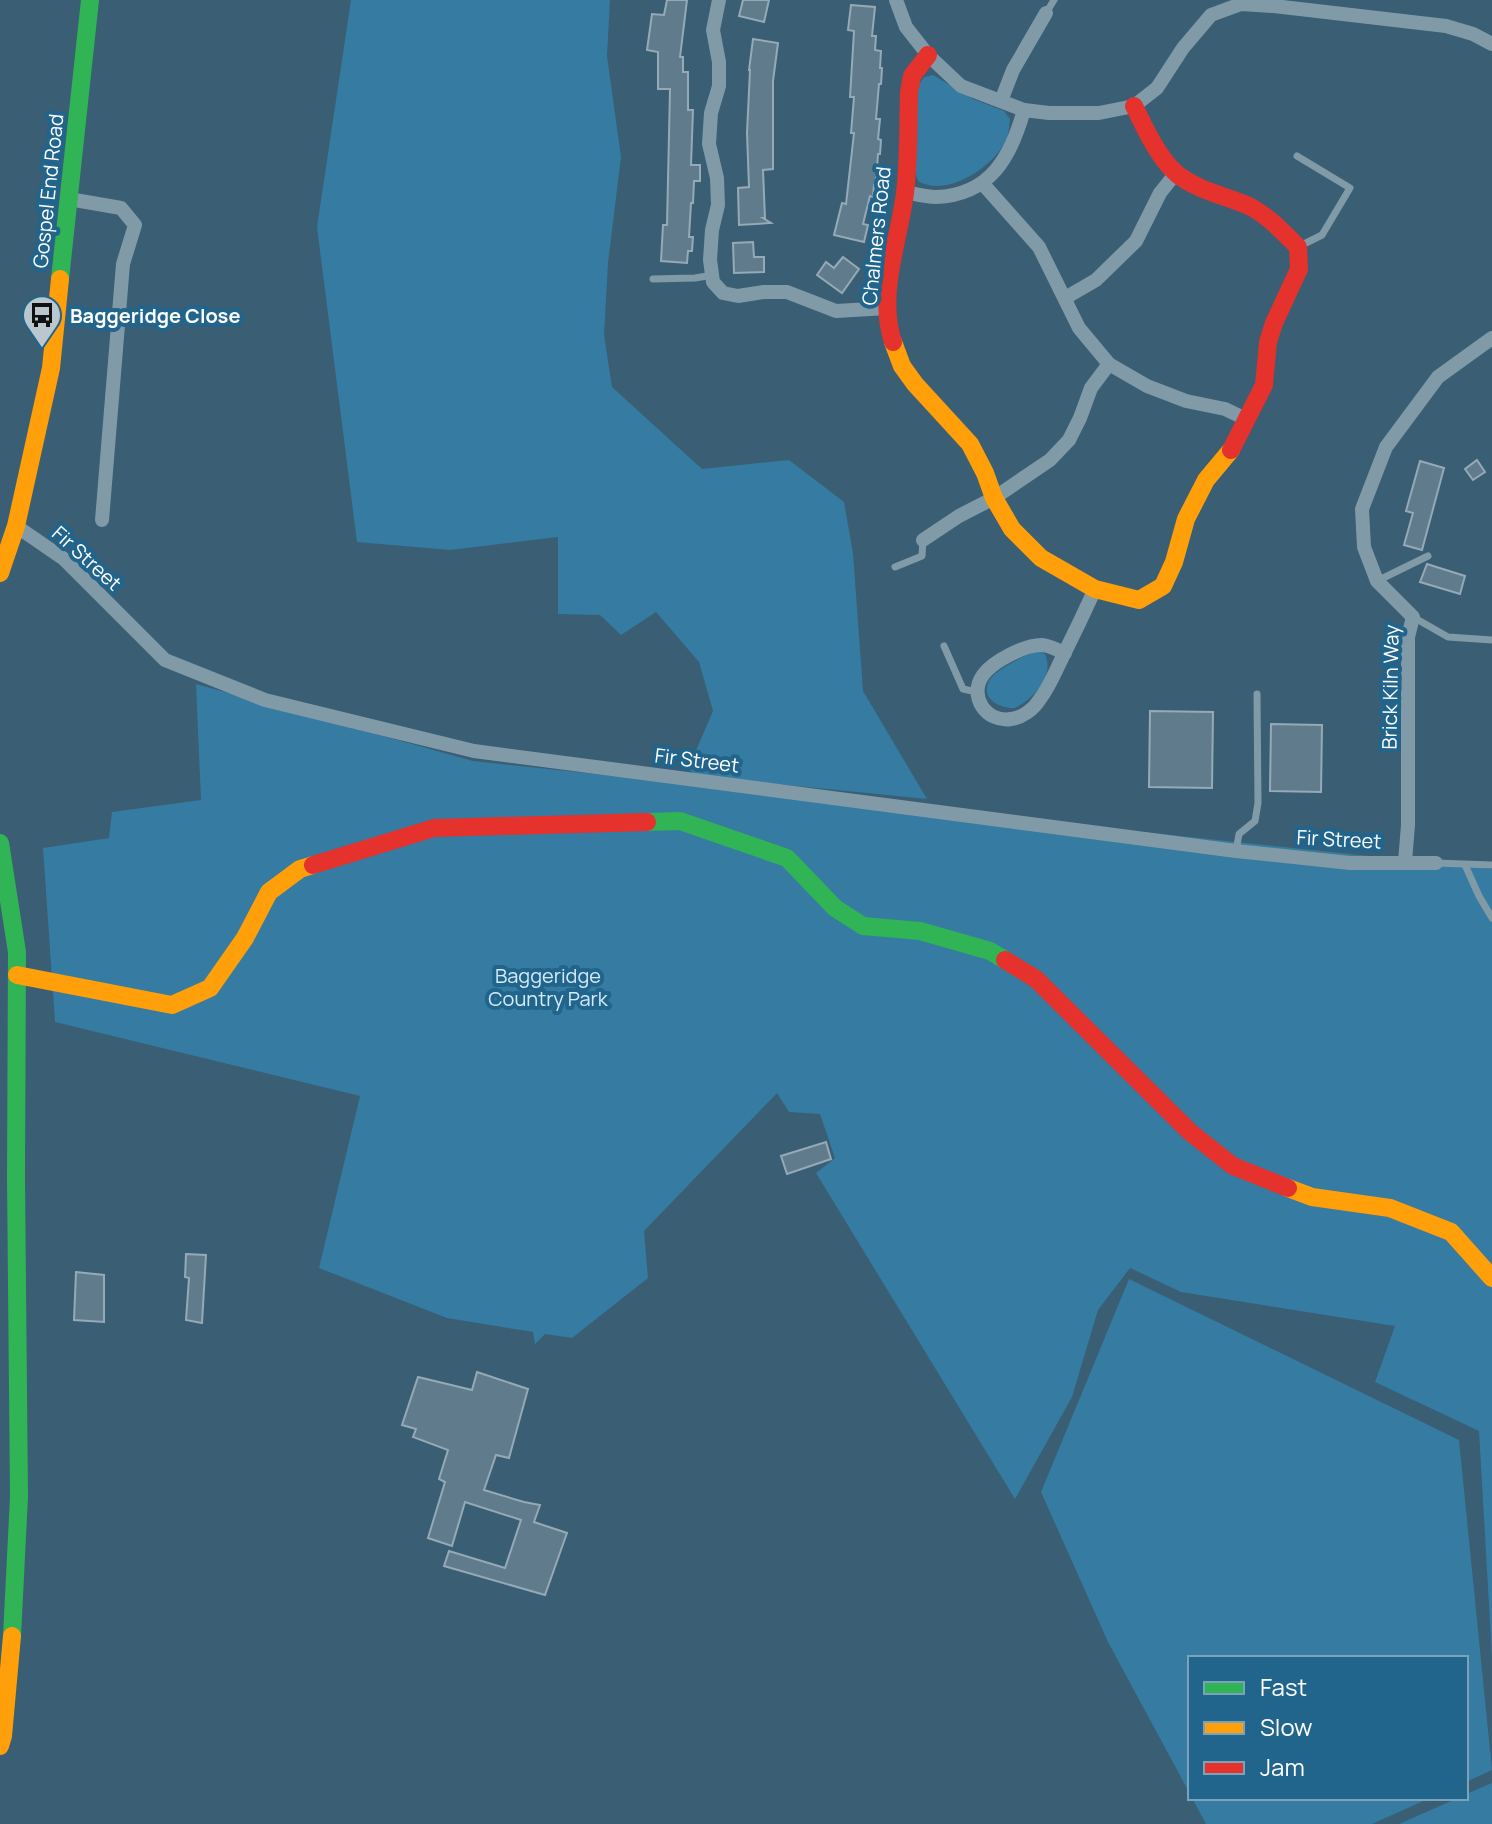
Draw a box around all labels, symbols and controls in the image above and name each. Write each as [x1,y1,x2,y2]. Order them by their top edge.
street label: Gospel End Road [26,113,70,269]
street label: Chalmers Road [855,165,897,307]
bus stop icon: Baggeridge Close [21,294,63,349]
place label: Baggeridge Close [70,302,240,329]
street label: Fir Street [46,520,128,596]
street label: Brick Kiln Way [1375,624,1405,750]
street label: Fir Street [653,741,741,779]
street label: Fir Street [1296,823,1382,855]
park label: Baggeridge Country Park [488,962,609,1012]
legend [1188,1656,1468,1800]
text: Fast [1260,1670,1307,1703]
text: Slow [1260,1710,1313,1743]
text: Jam [1260,1750,1305,1783]

